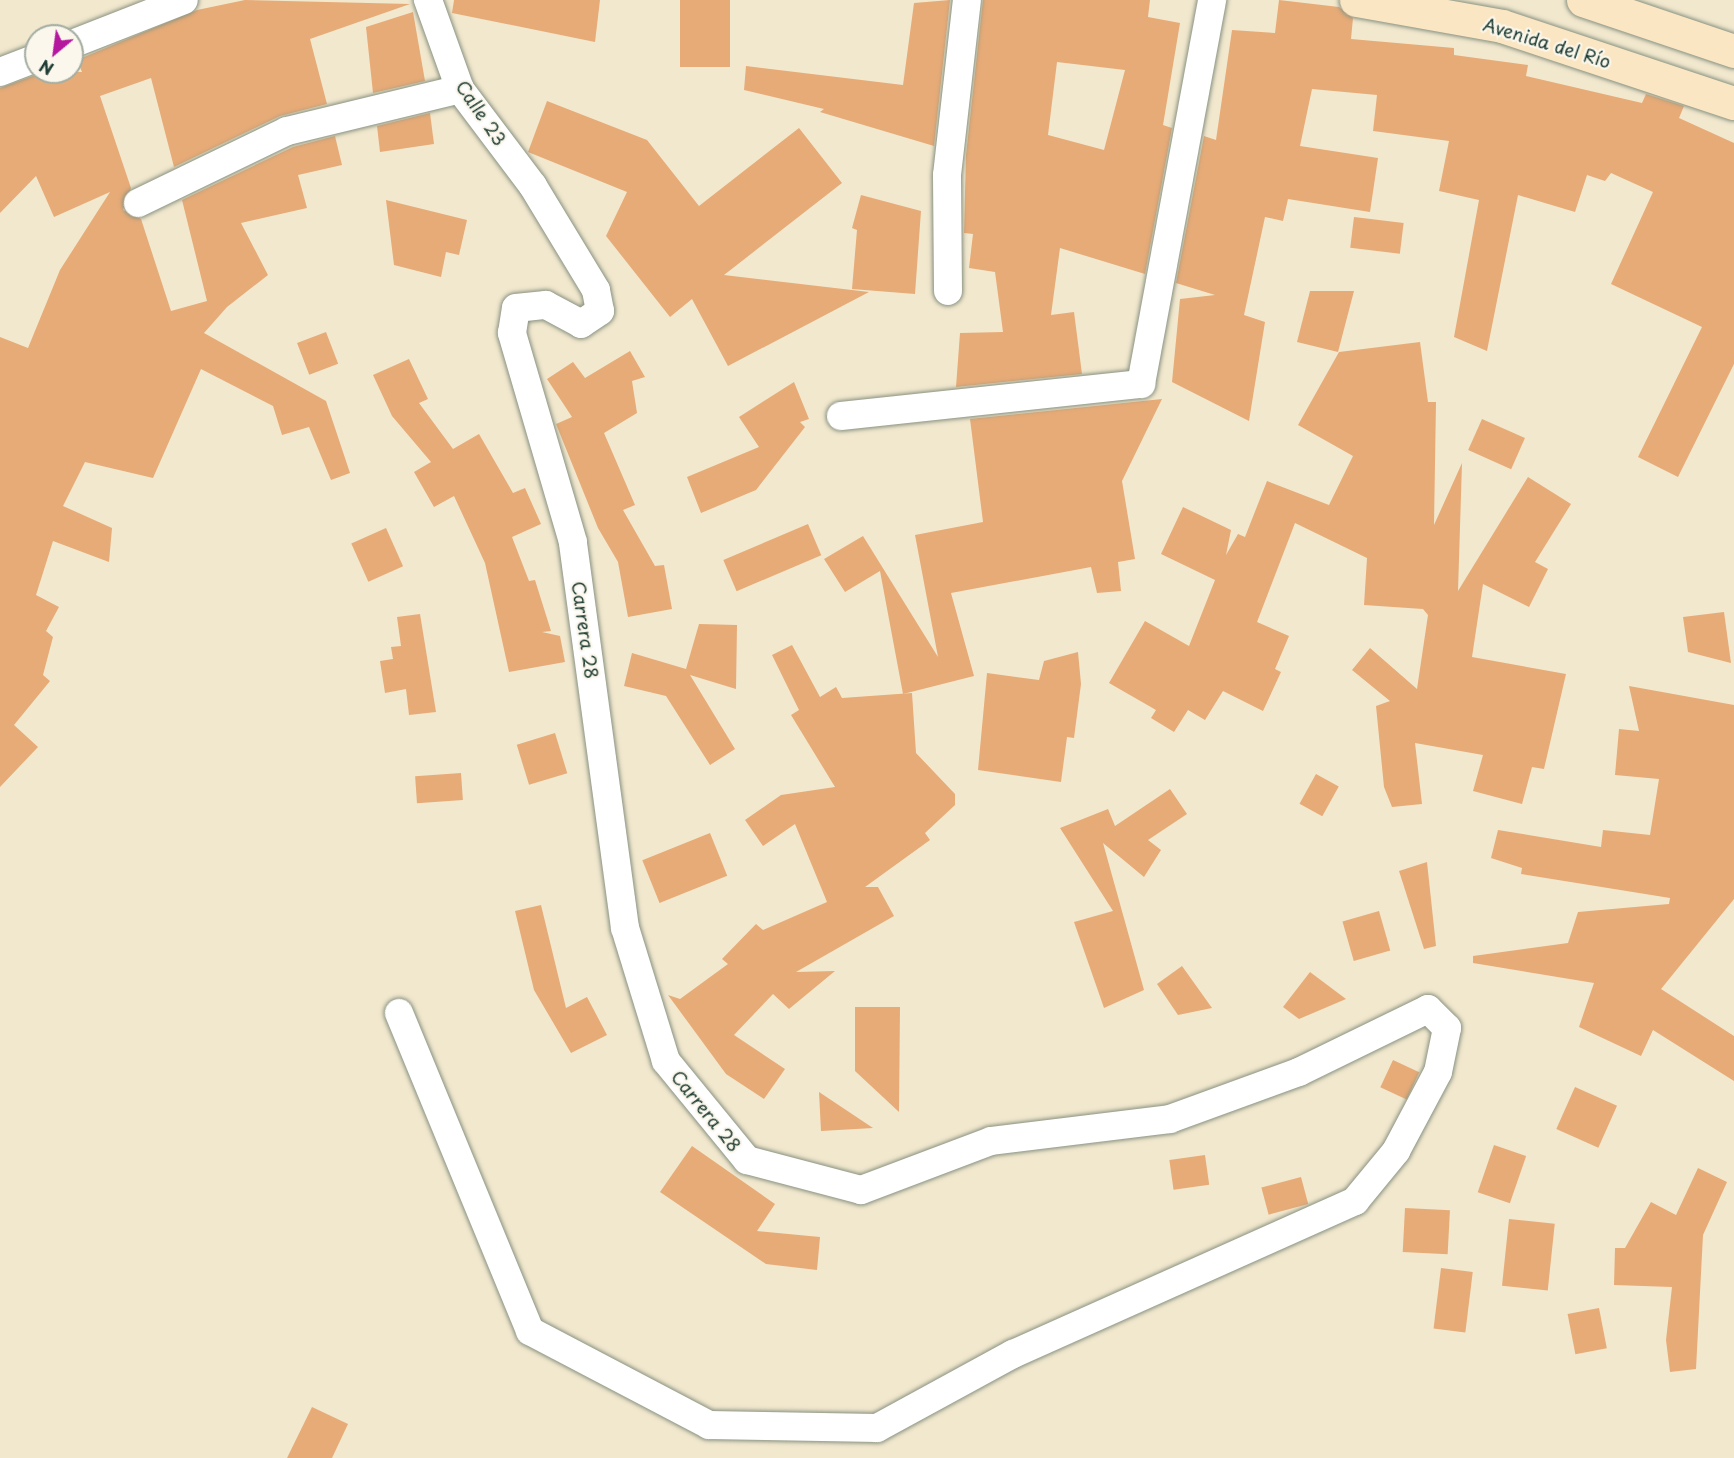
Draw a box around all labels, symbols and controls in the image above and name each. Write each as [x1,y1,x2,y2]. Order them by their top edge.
street label: Avenida del Río [1480,13,1614,73]
north arrow [24,24,84,84]
text: N [35,54,58,82]
street label: Calle 23 [451,76,511,150]
street label: Carrera 28 [567,580,603,680]
street label: Carrera 28 [667,1066,745,1156]

